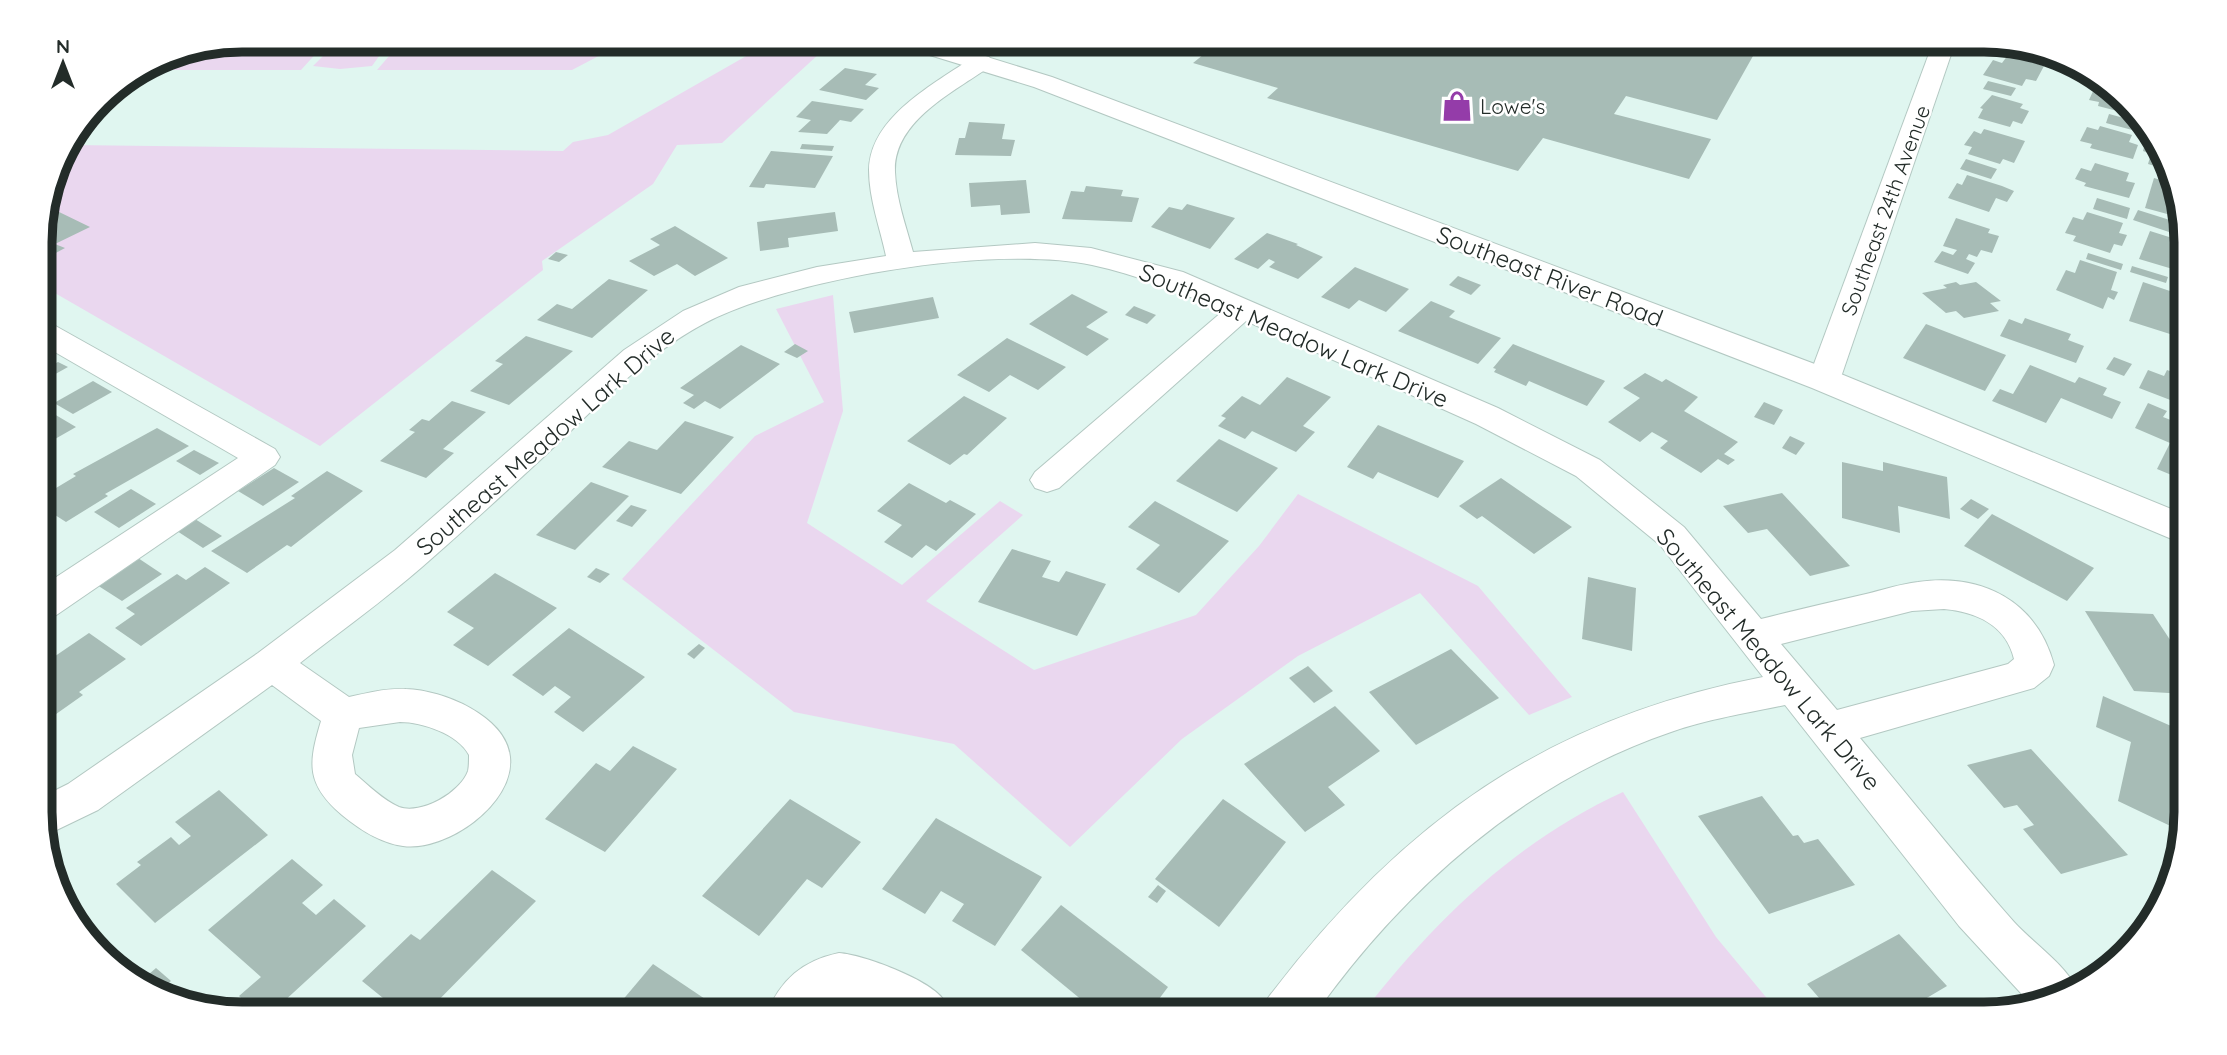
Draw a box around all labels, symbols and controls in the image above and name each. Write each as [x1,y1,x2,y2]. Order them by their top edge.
north arrow [28,28,98,98]
text: N [56,34,70,58]
shop icon: Lowe's [1440,89,1474,123]
place label: Lowe's [1480,93,1545,119]
street label: Southeast 24th Avenue [1835,101,1935,319]
street label: Southeast River Road [1432,219,1668,333]
street label: Southeast Meadow Lark Drive [1135,256,1453,414]
street label: Southeast Meadow Lark Drive [410,320,680,562]
street label: Southeast Meadow Lark Drive [1651,522,1887,796]

